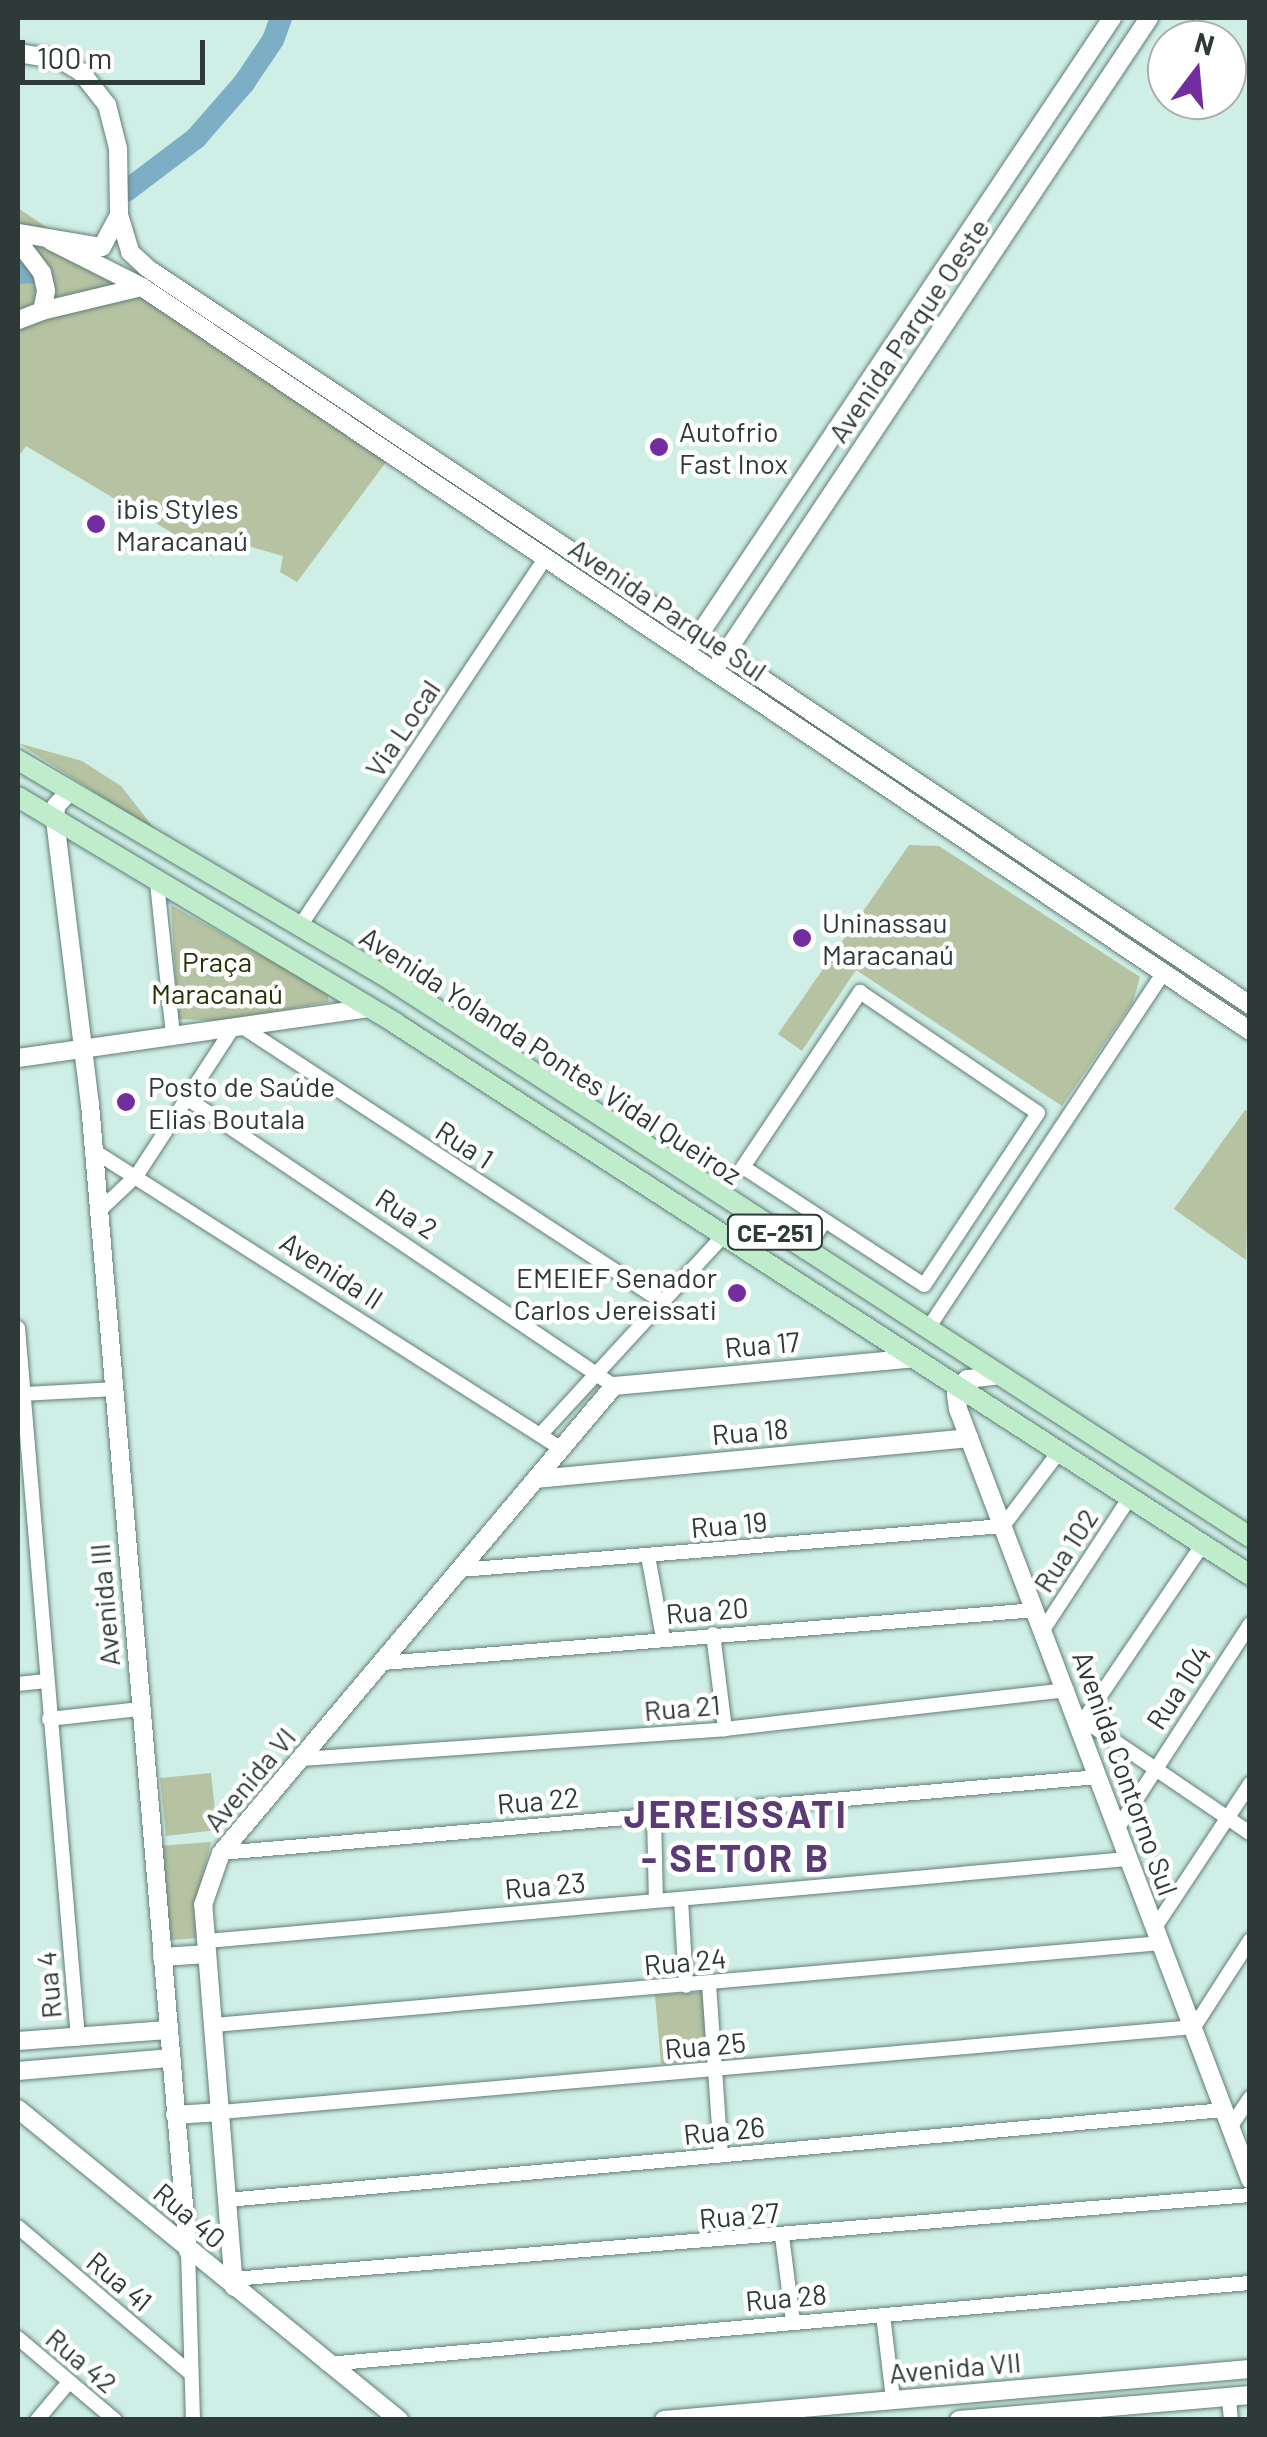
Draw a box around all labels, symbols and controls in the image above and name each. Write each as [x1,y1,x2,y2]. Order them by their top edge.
scale bar [25,20,210,82]
north arrow [1147,20,1247,120]
text: N [1191,24,1218,62]
text: 100 m [37,39,112,75]
street label: Avenida Parque Oeste [820,211,996,449]
place label: Autofrio Fast Inox [679,414,788,480]
marker: Autofrio Fast Inox [648,436,670,458]
place label: ibis Styles Maracanaú [116,491,248,557]
marker: ibis Styles Maracanaú [85,513,107,535]
street label: Avenida Parque Sul [563,531,773,687]
street label: Via Local [357,673,447,783]
place label: Uninassau Maracanaú [822,905,954,971]
street label: Avenida Yolanda Pontes Vidal Queiroz [354,919,748,1191]
marker: Uninassau Maracanaú [791,927,813,949]
park label: Praça Maracanaú [151,944,283,1010]
place label: Posto de Saúde Elias Boutala [148,1069,335,1135]
marker: Posto de Saúde Elias Boutala [113,1089,139,1115]
street label: Rua 1 [430,1113,500,1175]
street label: Rua 2 [370,1181,444,1245]
road number: CE-251 [725,1212,825,1252]
street label: Avenida II [274,1224,390,1316]
place label: EMEIEF Senador Carlos Jereissati [514,1260,717,1326]
marker: EMEIEF Senador Carlos Jereissati [726,1282,748,1304]
street label: Rua 17 [723,1324,801,1364]
street label: Rua 18 [710,1411,790,1451]
street label: Rua 102 [1026,1502,1104,1598]
street label: Rua 19 [689,1504,769,1544]
street label: Avenida III [82,1542,126,1668]
street label: Rua 20 [664,1590,750,1630]
street label: Rua 104 [1139,1639,1217,1735]
street label: Avenida Contorno Sul [1066,1646,1186,1900]
street label: Rua 21 [642,1687,722,1727]
street label: Avenida VI [196,1720,302,1838]
street label: Rua 22 [496,1780,580,1820]
district label: JEREISSATI - SETOR B [624,1791,848,1880]
street label: Rua 23 [503,1865,587,1905]
street label: Rua 24 [642,1941,728,1981]
street label: Rua 4 [28,1950,68,2020]
street label: Rua 25 [663,2025,747,2065]
street label: Rua 26 [682,2109,766,2151]
street label: Rua 40 [147,2175,233,2255]
street label: Rua 27 [698,2195,780,2235]
street label: Rua 41 [81,2244,159,2318]
street label: Rua 28 [744,2277,828,2317]
street label: Rua 42 [40,2321,124,2399]
street label: Avenida VII [888,2344,1022,2390]

